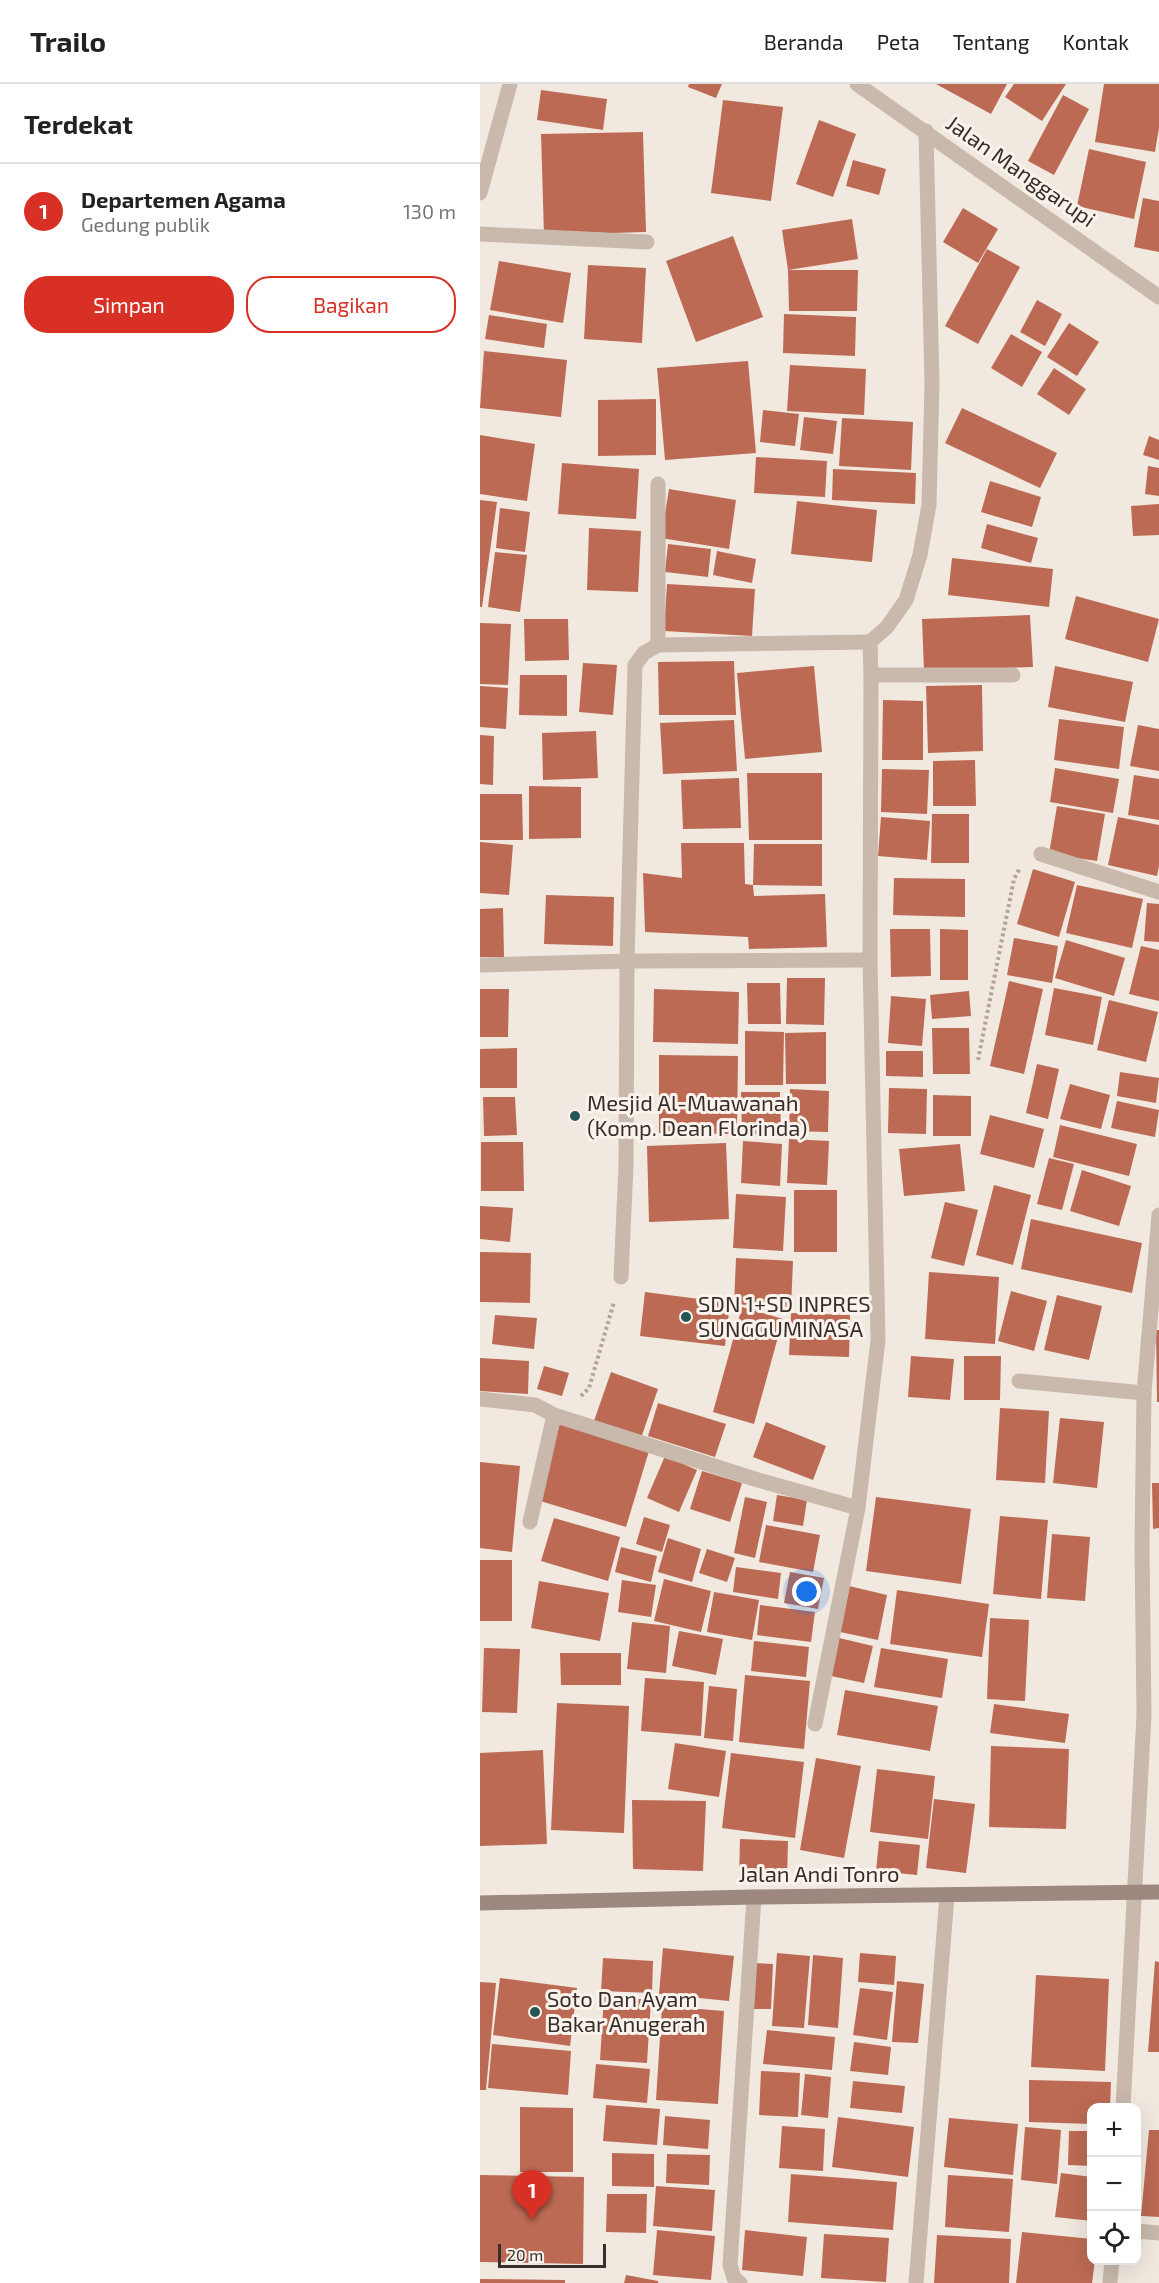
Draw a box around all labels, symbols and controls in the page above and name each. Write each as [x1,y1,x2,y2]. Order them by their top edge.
text: Trailo [30,24,106,58]
text: Beranda [764,29,844,54]
text: Peta [877,29,920,54]
text: Tentang [953,29,1030,54]
text: Kontak [1063,29,1129,54]
text: Terdekat [24,108,133,139]
street label: Jalan Manggarupi [942,109,1101,231]
text: Departemen Agama [81,186,286,212]
text: 1 [39,199,48,223]
text: 130 m [403,199,456,223]
text: Gedung publik [81,212,210,236]
button: Simpan [24,276,234,333]
button: Bagikan [246,276,456,333]
place label: Mesjid Al-Muawanah (Komp. Dean Florinda) [587,1089,807,1140]
marker: Mesjid Al-Muawanah (Komp. Dean Florinda) [568,1109,582,1123]
place label: SDN 1+SD INPRES SUNGGUMINASA [698,1290,871,1341]
marker: SDN 1+SD INPRES SUNGGUMINASA [679,1310,693,1324]
your location [792,1577,821,1606]
street label: Jalan Andi Tonro [739,1860,899,1886]
place label: Soto Dan Ayam Bakar Anugerah [547,1985,705,2036]
marker: Soto Dan Ayam Bakar Anugerah [528,2005,542,2019]
map controls [1087,2103,1141,2265]
button: + [1087,2103,1141,2157]
button: − [1087,2157,1141,2211]
pin: 1 [512,2170,552,2220]
button: locate [1087,2211,1141,2265]
scale bar [498,2241,606,2268]
text: 20 m [507,2245,543,2264]

